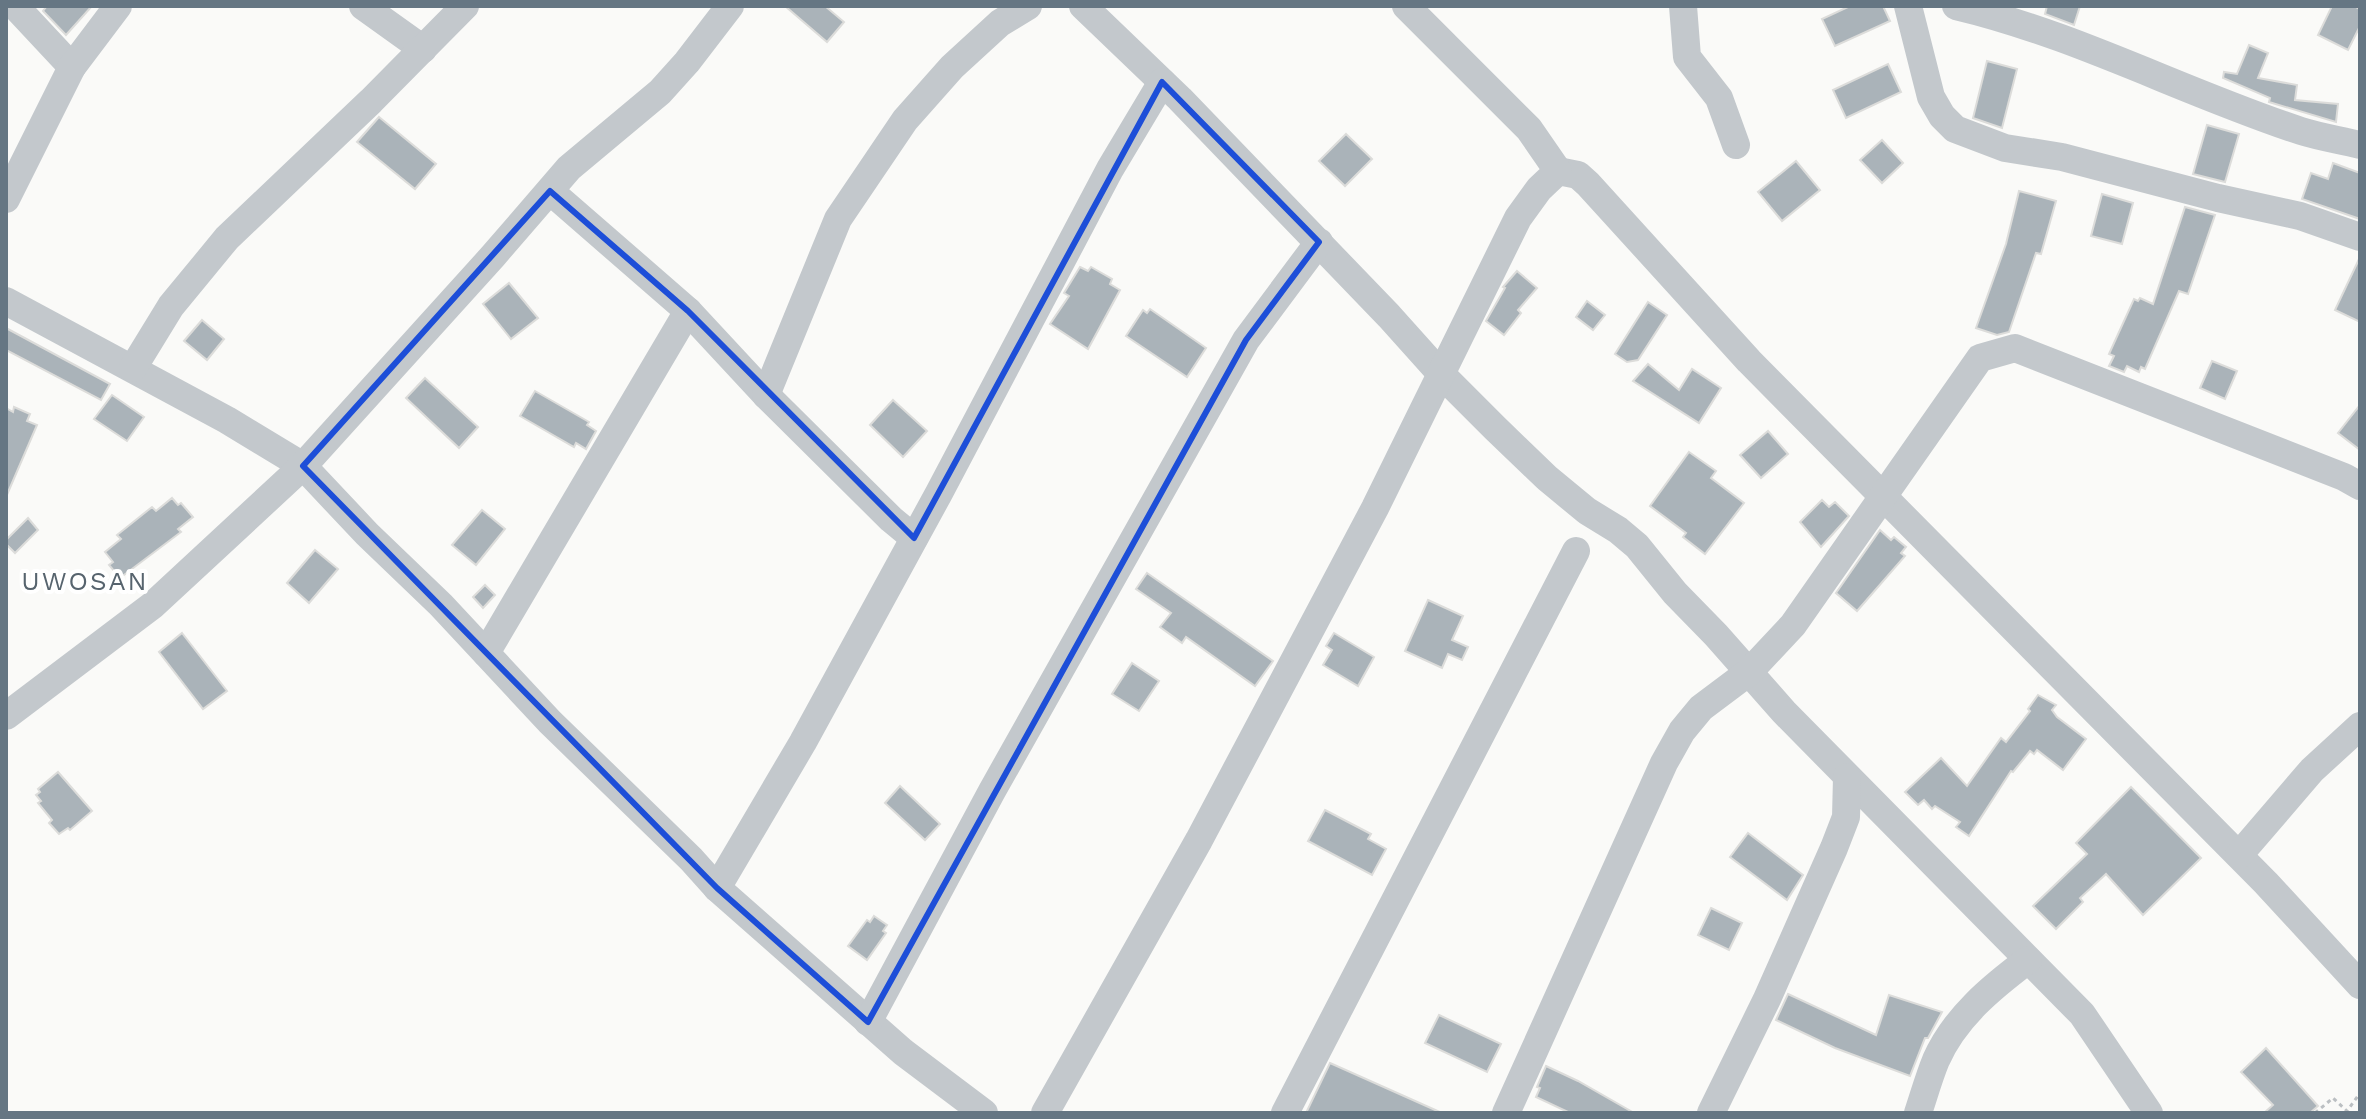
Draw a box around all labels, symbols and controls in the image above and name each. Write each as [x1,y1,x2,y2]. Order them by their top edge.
district label: UWOSAN [21,566,149,596]

